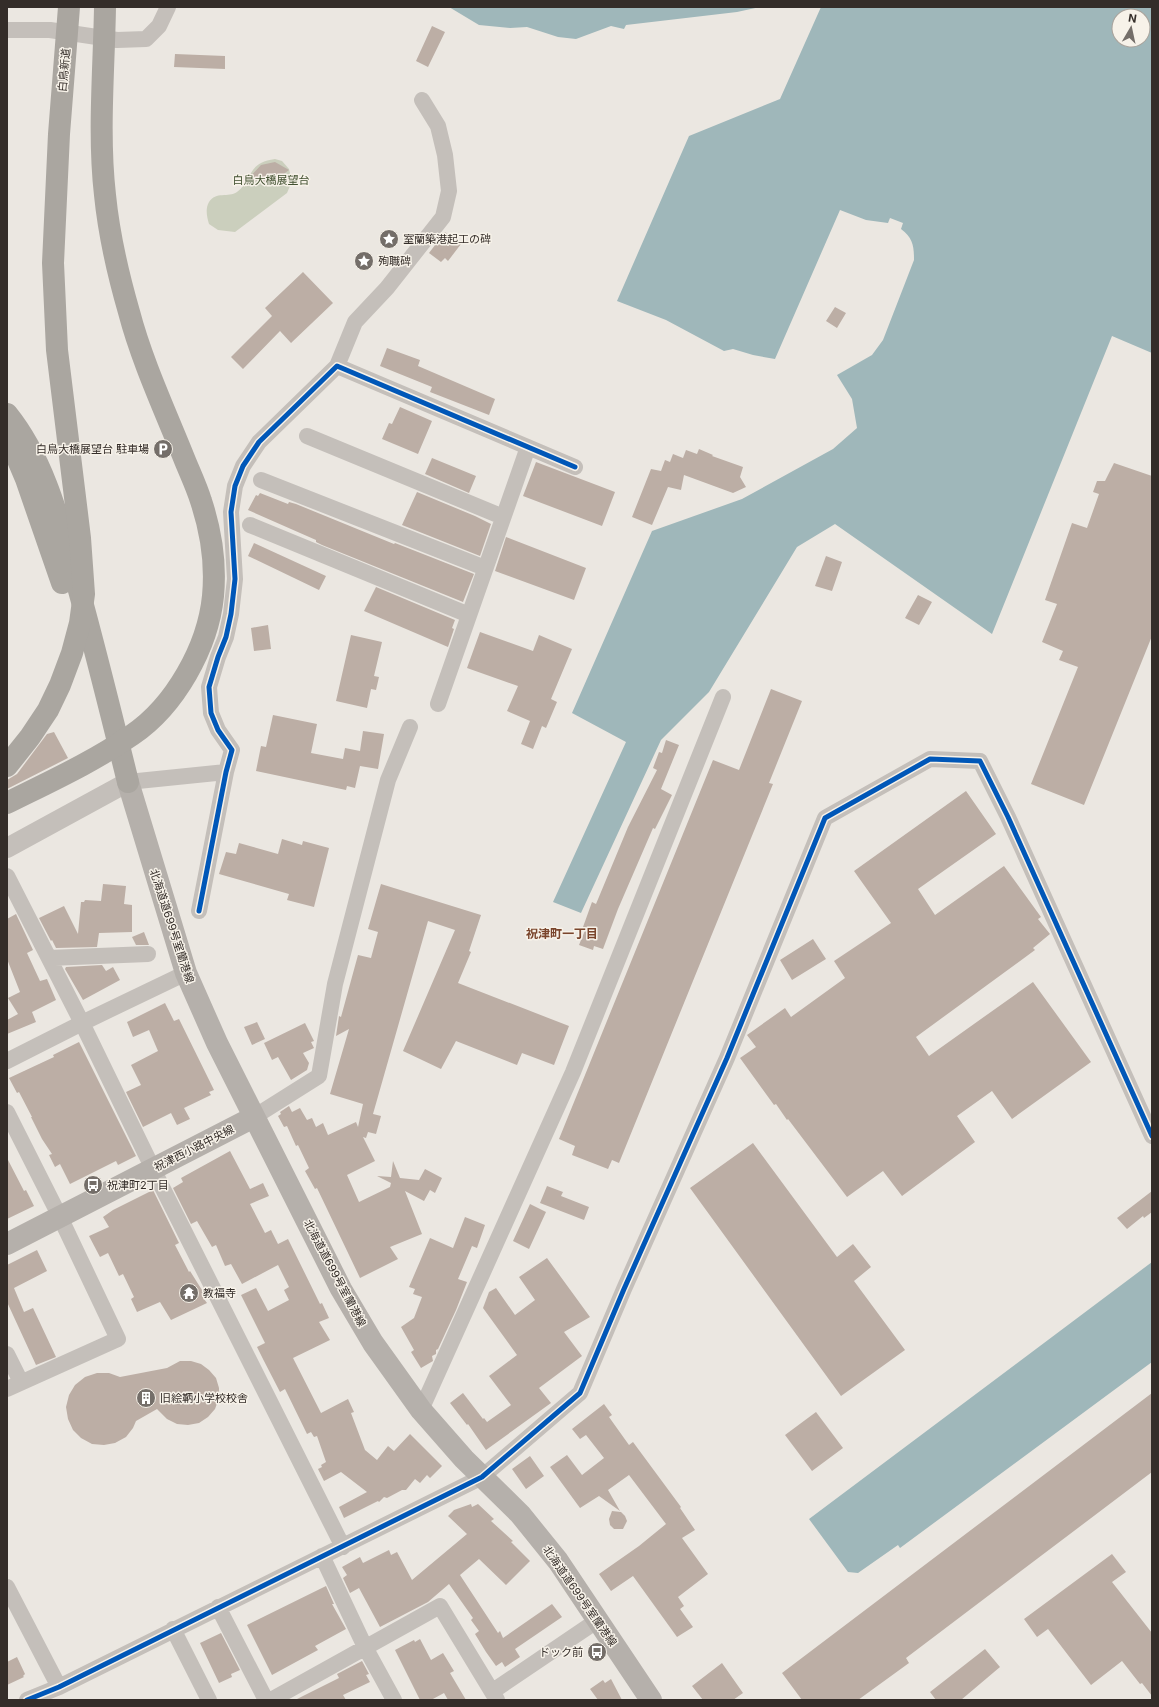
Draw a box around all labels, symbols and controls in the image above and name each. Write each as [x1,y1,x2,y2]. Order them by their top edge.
north arrow [1111,8,1151,48]
text: N [1127,11,1138,26]
street label: 白鳥新道 [55,47,73,93]
park label: 白鳥大橋展望台 [233,173,310,187]
place icon: 室蘭築港起工の碑 [378,228,400,250]
place label: 室蘭築港起工の碑 [403,232,491,246]
place icon: 殉職碑 [353,250,375,272]
place label: 殉職碑 [378,254,411,268]
parking icon: 白鳥大橋展望台 駐車場 [152,438,174,460]
place label: 白鳥大橋展望台 駐車場 [36,442,149,456]
street label: 北海道道699号室蘭港線 [147,867,197,985]
district label: 祝津町一丁目 [526,926,598,941]
street label: 祝津西小路中央線 [152,1122,236,1174]
bus stop icon: 祝津町2丁目 [82,1174,104,1196]
place label: 祝津町2丁目 [107,1178,169,1192]
street label: 北海道道699号室蘭港線 [301,1217,369,1329]
temple icon: 教福寺 [178,1282,200,1304]
place label: 教福寺 [203,1286,236,1300]
building icon: 旧絵鞆小学校校舎 [135,1387,157,1409]
place label: 旧絵鞆小学校校舎 [160,1391,248,1405]
street label: 北海道道699号室蘭港線 [540,1543,620,1649]
bus stop icon: ドック前 [586,1641,608,1663]
place label: ドック前 [539,1645,583,1659]

